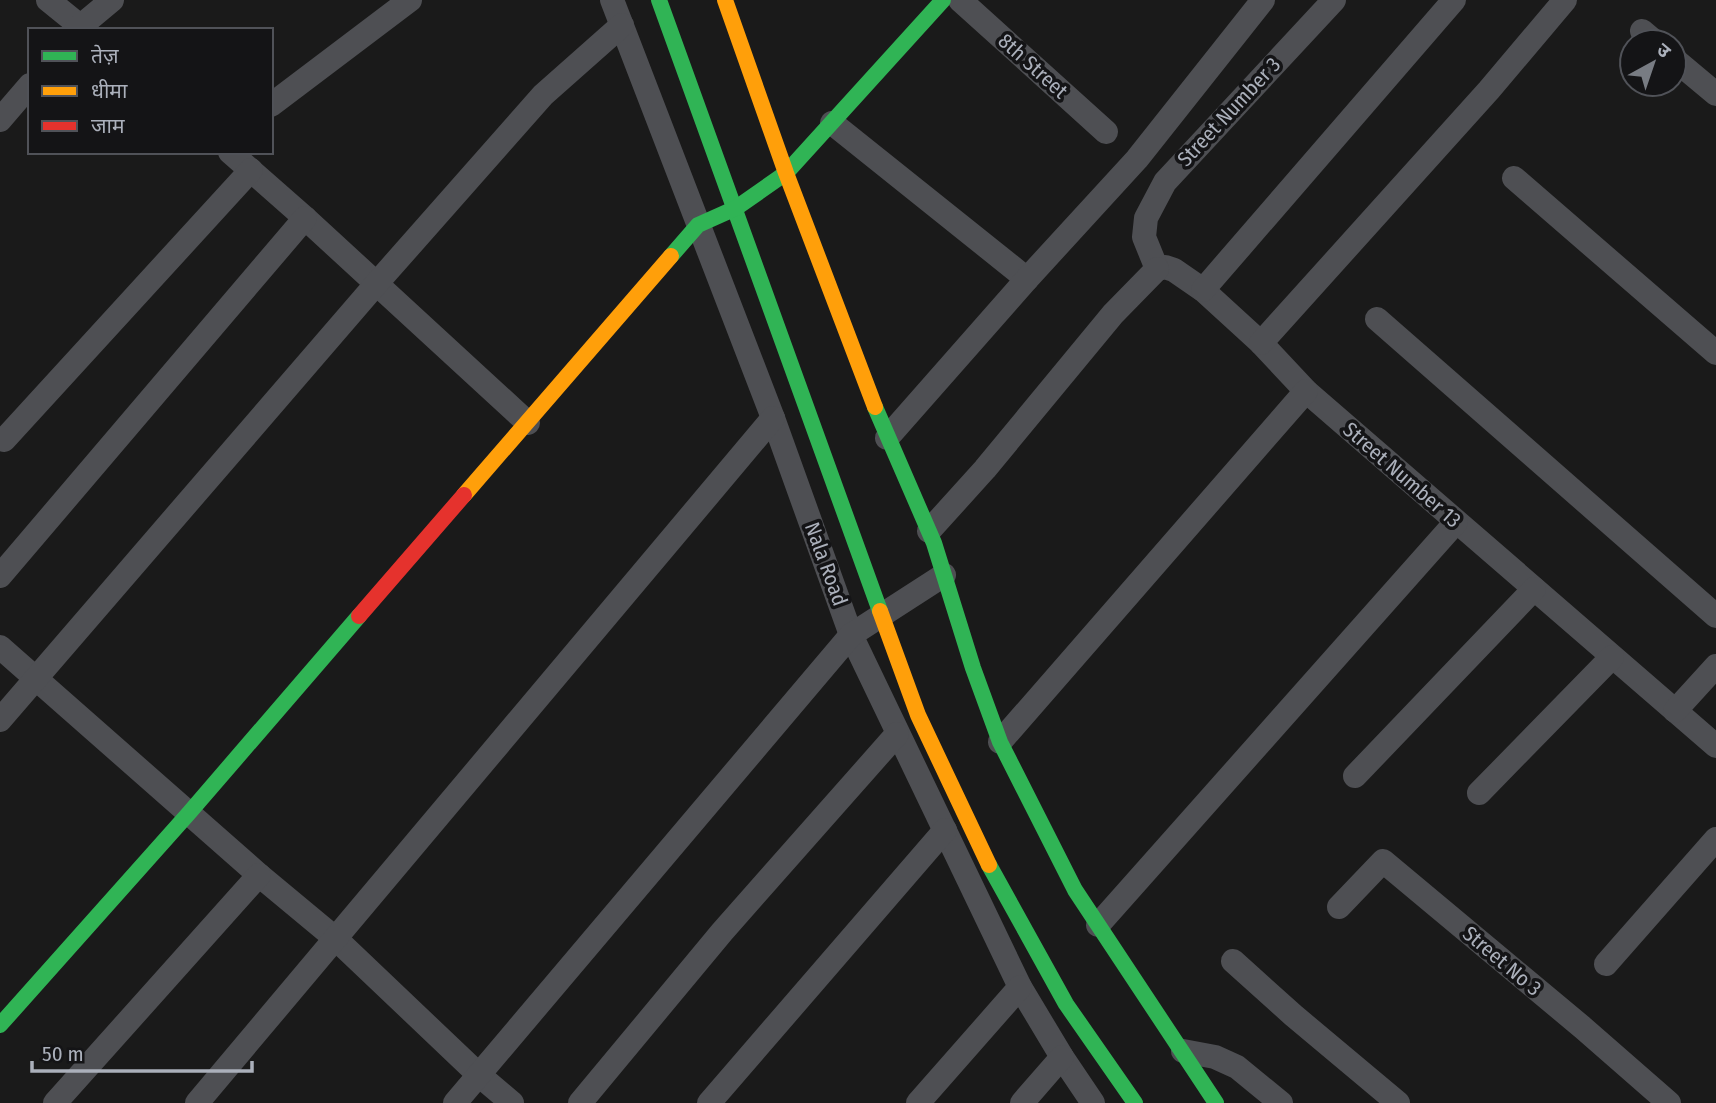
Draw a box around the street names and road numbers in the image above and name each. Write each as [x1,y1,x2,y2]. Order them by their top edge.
street label: 8th Street [993,28,1073,104]
street label: Street Number 3 [1172,52,1286,172]
street label: Street Number 13 [1338,417,1466,533]
street label: Nala Road [799,519,853,609]
street label: Street No 3 [1457,921,1547,1001]

